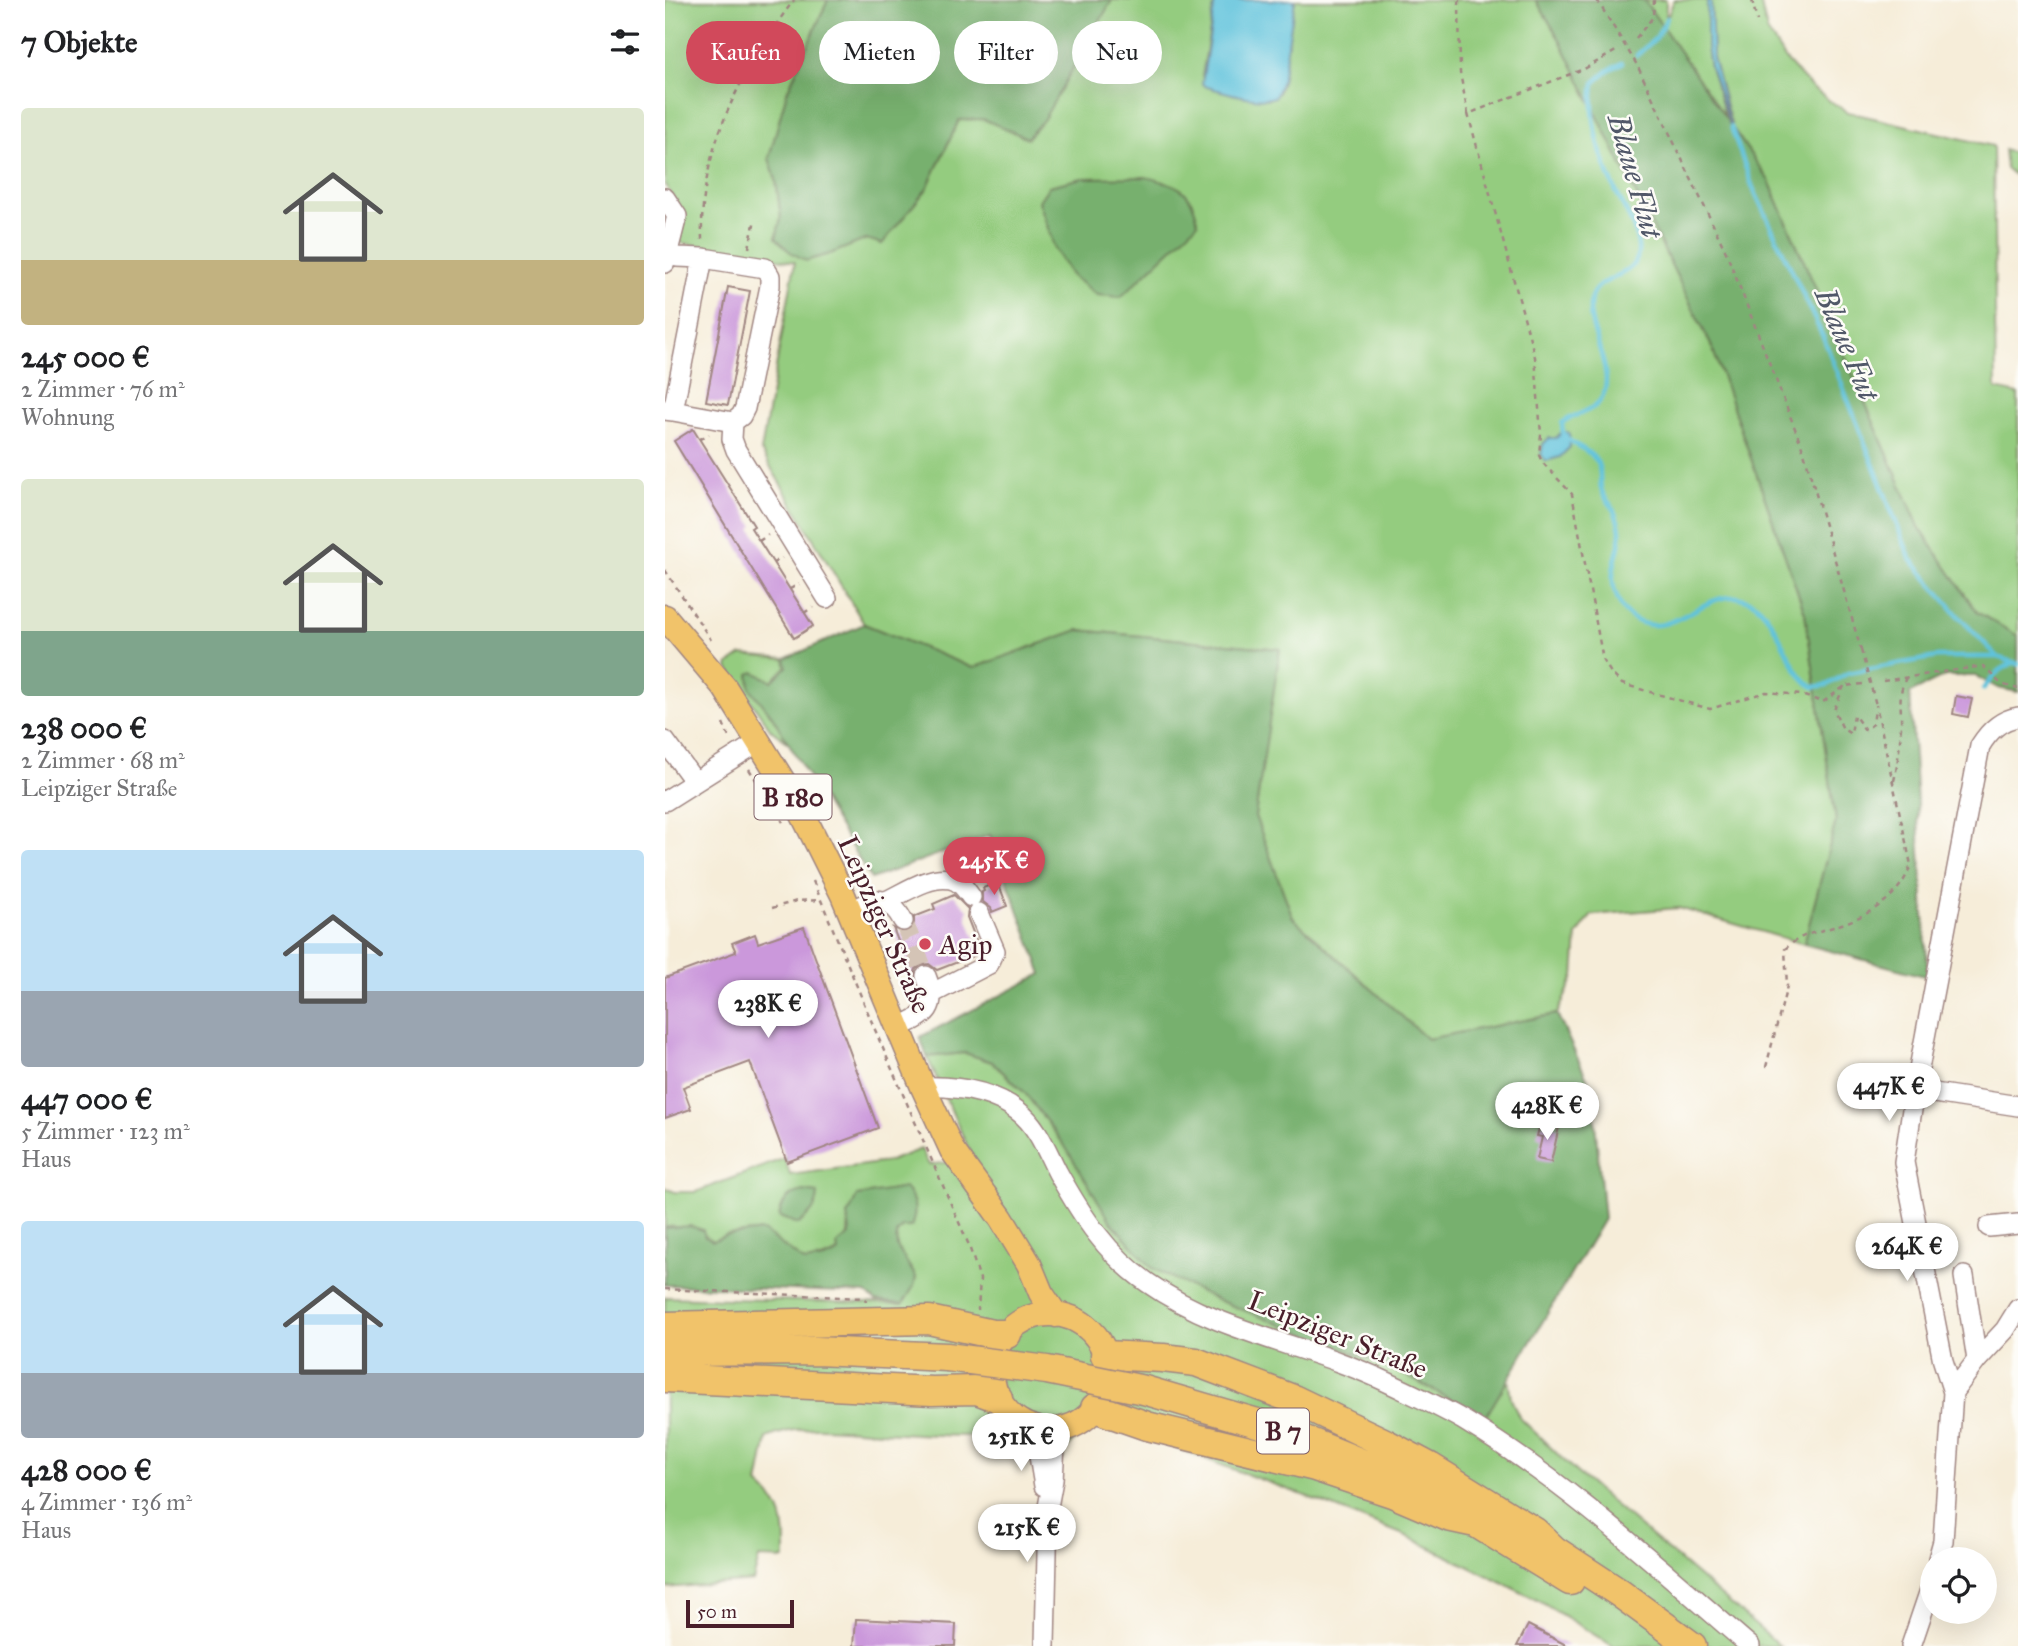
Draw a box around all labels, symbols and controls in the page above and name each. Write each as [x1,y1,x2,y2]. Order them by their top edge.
chip: Kaufen [686,21,805,84]
chip: Mieten [819,21,940,84]
chip: Filter [954,21,1058,84]
chip: Neu [1072,21,1162,84]
icon: filters [606,23,644,61]
text: 7 Objekte [21,24,138,60]
water label: Blaue Flut [1600,108,1670,244]
icon: home [270,154,396,280]
water label: Blaue Fut [1806,280,1888,408]
text: 245 000 € [21,339,150,375]
text: 2 Zimmer · 76 m² [21,375,185,403]
text: Wohnung [21,403,114,431]
icon: home [270,525,396,651]
text: 238 000 € [21,710,147,746]
text: 2 Zimmer · 68 m² [21,746,185,774]
text: Leipziger Straße [21,774,177,802]
road number: B 180 [755,775,831,820]
street label: Leipziger Straße [830,830,939,1018]
pin: 245K € [937,838,1051,897]
text: 245K € [959,846,1029,874]
icon: home [270,896,396,1022]
place label: Agip [938,927,993,962]
marker: Agip [917,936,933,952]
pin: 238K € [711,981,825,1040]
text: 238K € [734,989,802,1017]
pin: 447K € [1832,1064,1946,1123]
text: 447K € [1853,1072,1925,1100]
text: 447 000 € [21,1081,153,1117]
pin: 428K € [1490,1082,1604,1142]
text: 428K € [1511,1091,1583,1119]
text: 5 Zimmer · 123 m² [21,1117,190,1145]
text: Haus [21,1145,71,1173]
pin: 264K € [1850,1224,1964,1283]
text: 264K € [1871,1232,1943,1260]
icon: home [270,1267,396,1393]
street label: Leipziger Straße [1243,1283,1433,1386]
road number: B 7 [1257,1408,1309,1454]
pin: 251K € [964,1414,1078,1473]
text: 251K € [988,1422,1054,1450]
text: 428 000 € [21,1452,152,1488]
text: 4 Zimmer · 136 m² [21,1488,192,1516]
pin: 215K € [970,1504,1084,1564]
text: 215K € [994,1513,1060,1541]
text: Haus [21,1516,71,1544]
map controls [1920,1547,1997,1624]
button: locate [1920,1547,1997,1624]
scale bar [686,1597,795,1629]
text: 50 m [697,1600,737,1623]

